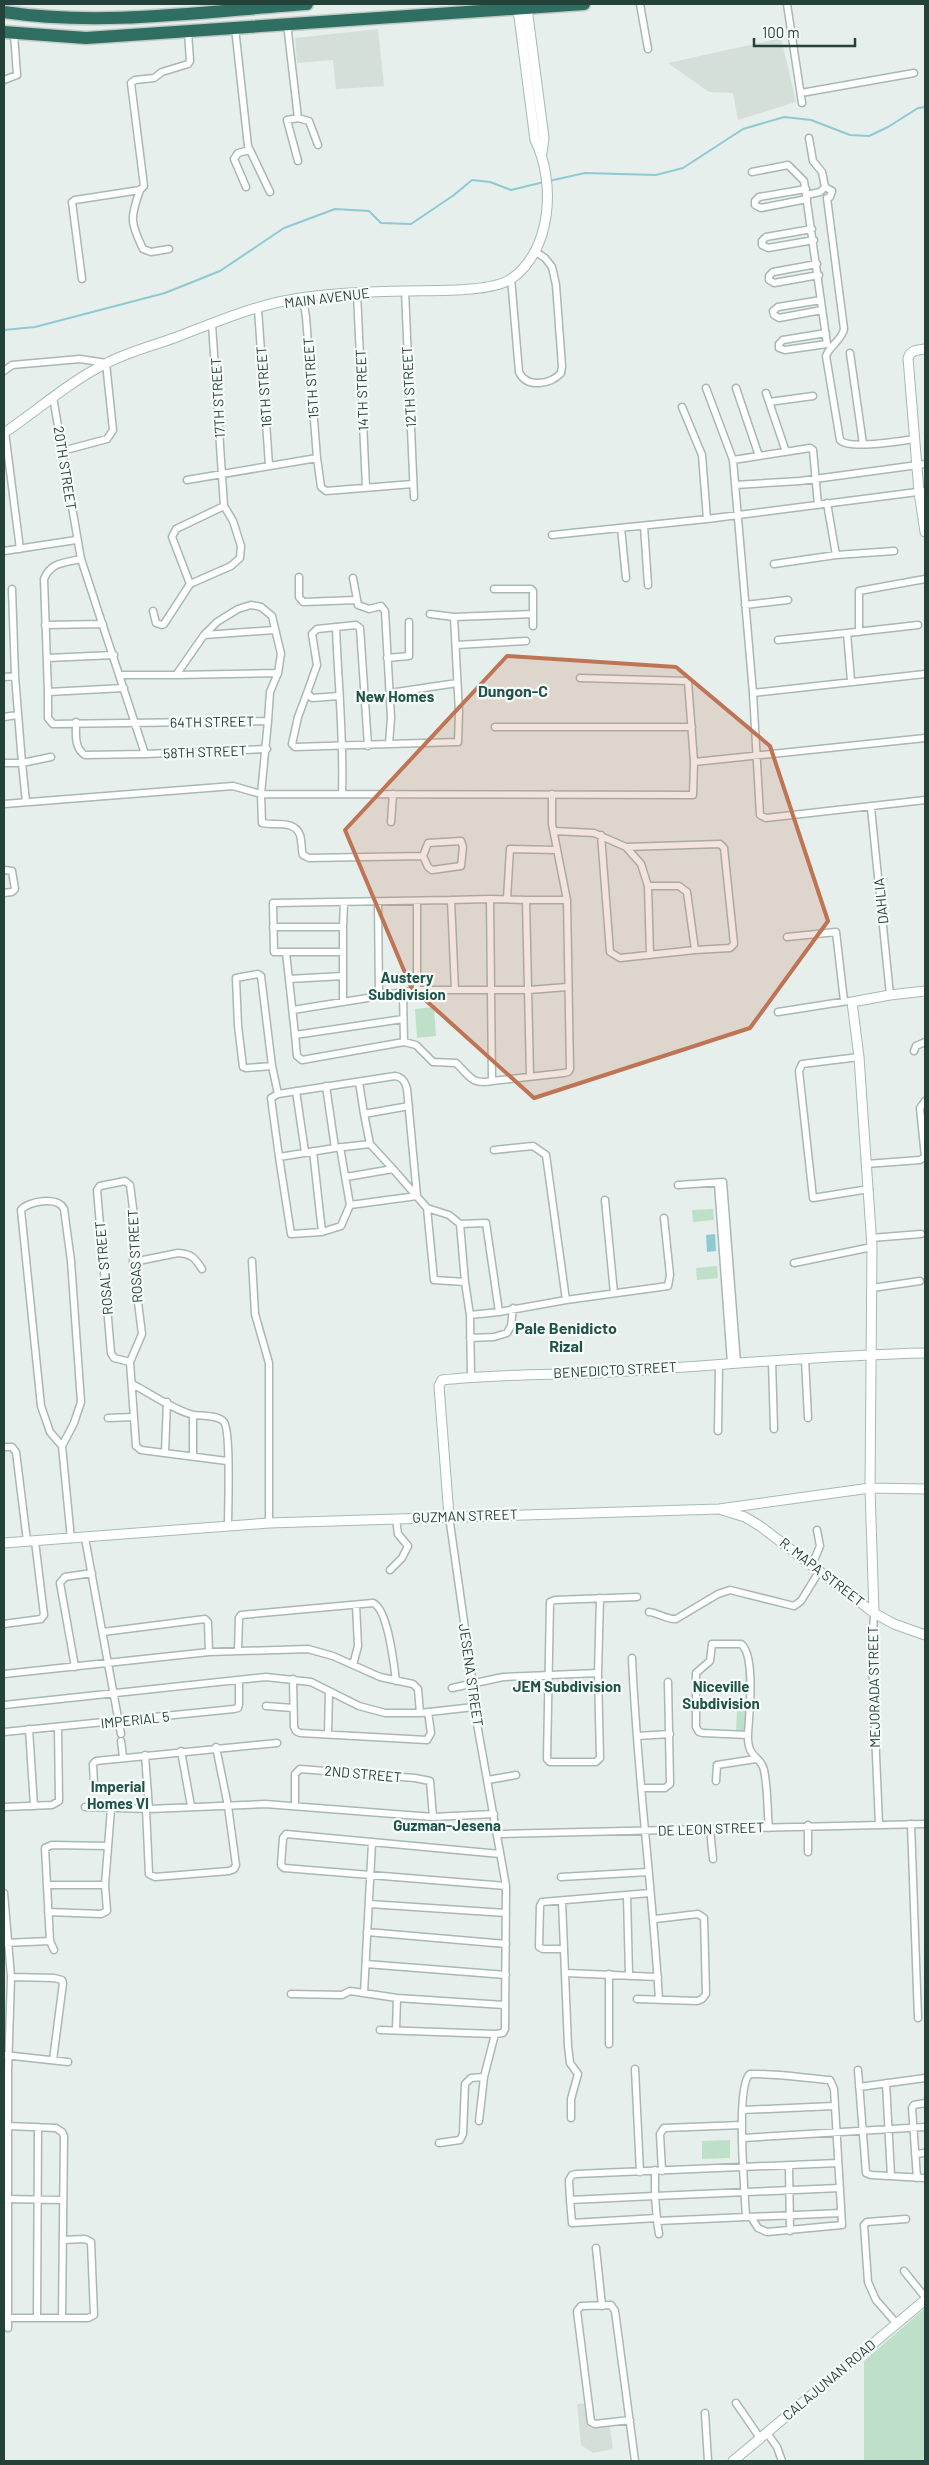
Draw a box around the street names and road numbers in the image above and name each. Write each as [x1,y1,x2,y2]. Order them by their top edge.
street label: MAIN AVENUE [283,284,371,311]
street label: 15TH STREET [299,337,322,419]
street label: 16TH STREET [252,346,275,428]
street label: 12TH STREET [398,346,419,428]
street label: 14TH STREET [352,349,371,431]
street label: 17TH STREET [207,357,228,439]
street label: 20TH STREET [50,425,81,511]
street label: 64TH STREET [170,712,254,731]
street label: 58TH STREET [163,742,247,761]
street label: DAHLIA [870,877,891,925]
street label: ROSAS STREET [124,1209,145,1303]
street label: ROSAL STREET [91,1220,116,1316]
street label: BENEDICTO STREET [553,1358,677,1381]
street label: GUZMAN STREET [412,1505,518,1526]
street label: R. MAPA STREET [777,1533,868,1610]
street label: JESENA STREET [456,1623,487,1727]
street label: MEJORADA STREET [864,1626,883,1748]
street label: IMPERIAL 5 [100,1707,170,1732]
street label: 2ND STREET [324,1762,402,1785]
street label: DE LEON STREET [657,1818,765,1839]
street label: CALAJUNAN ROAD [779,2336,879,2423]

